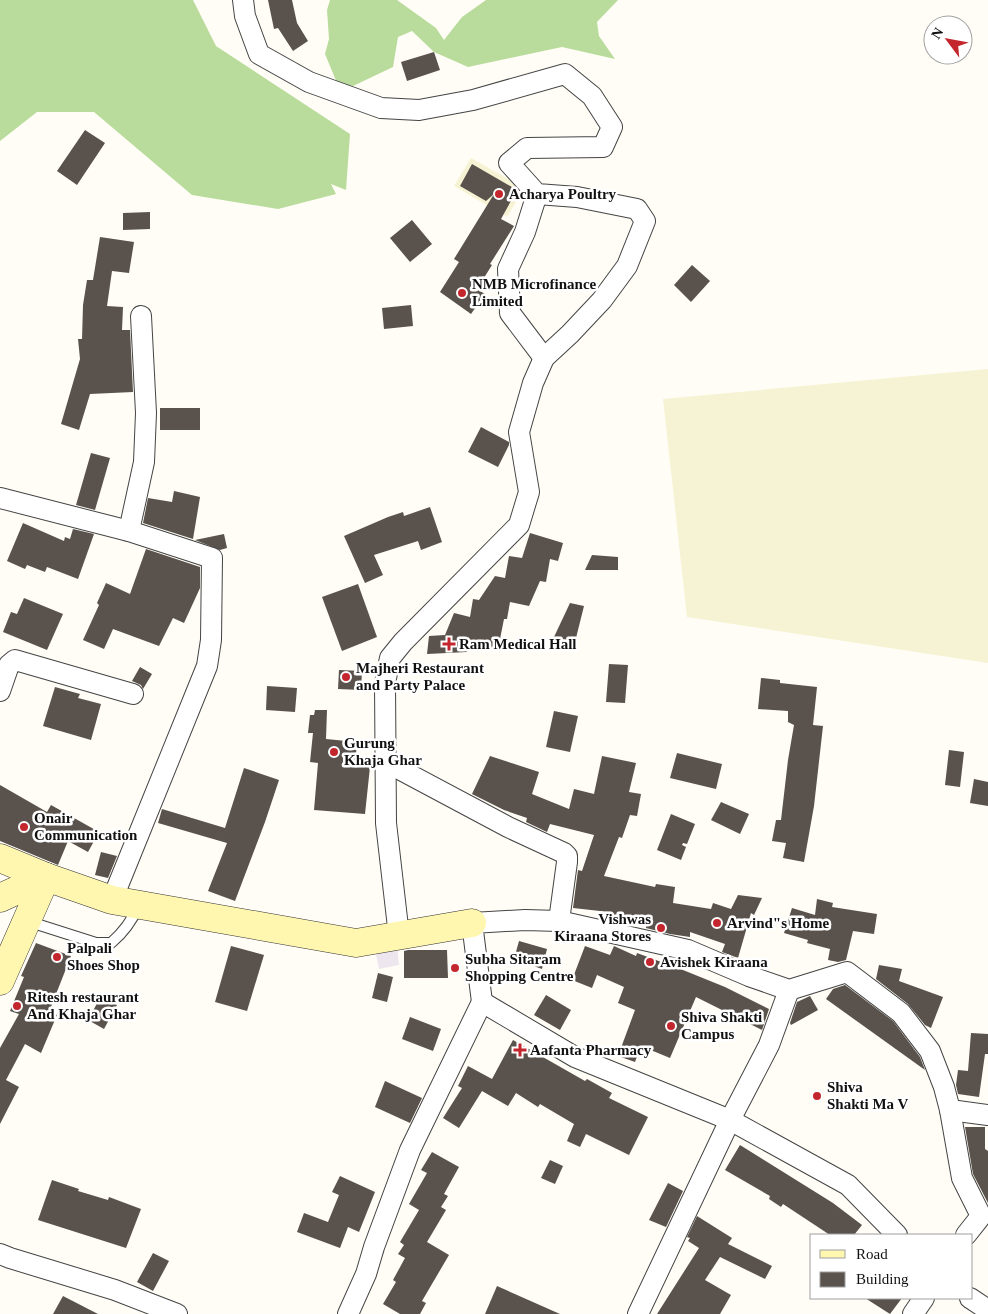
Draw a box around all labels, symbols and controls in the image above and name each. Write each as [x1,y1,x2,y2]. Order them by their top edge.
north arrow [923,15,973,65]
text: N [928,25,946,42]
place label: Acharya Poultry [509,186,617,202]
marker: Acharya Poultry [493,188,505,200]
place label: NMB Microfinance Limited [472,276,597,309]
marker: NMB Microfinance Limited [456,287,468,299]
place label: Ram Medical Hall [459,636,576,652]
marker: Ram Medical Hall [443,638,455,650]
place label: Majheri Restaurant and Party Palace [356,660,484,693]
marker: Majheri Restaurant and Party Palace [340,671,352,683]
place label: Gurung Khaja Ghar [344,735,422,768]
marker: Gurung Khaja Ghar [328,746,340,758]
place label: Onair Communication [34,810,138,843]
marker: Onair Communication [18,821,30,833]
place label: Vishwas Kiraana Stores [554,911,651,944]
place label: Arvind"s Home [727,915,829,931]
marker: Arvind"s Home [711,917,723,929]
marker: Vishwas Kiraana Stores [655,922,667,934]
place label: Palpali Shoes Shop [67,940,140,973]
marker: Palpali Shoes Shop [51,951,63,963]
place label: Subha Sitaram Shopping Centre [465,951,574,984]
place label: Avishek Kiraana [660,954,768,970]
marker: Avishek Kiraana [644,956,656,968]
marker: Subha Sitaram Shopping Centre [449,962,461,974]
place label: Ritesh restaurant And Khaja Ghar [27,989,139,1022]
marker: Ritesh restaurant And Khaja Ghar [11,1000,23,1012]
place label: Shiva Shakti Campus [681,1009,762,1042]
marker: Shiva Shakti Campus [665,1020,677,1032]
place label: Aafanta Pharmacy [530,1042,652,1058]
marker: Aafanta Pharmacy [514,1044,526,1056]
place label: Shiva Shakti Ma V [827,1079,909,1112]
marker: Shiva Shakti Ma V [811,1090,823,1102]
legend [810,1234,973,1299]
text: Road [856,1246,888,1262]
text: Building [856,1271,909,1287]

